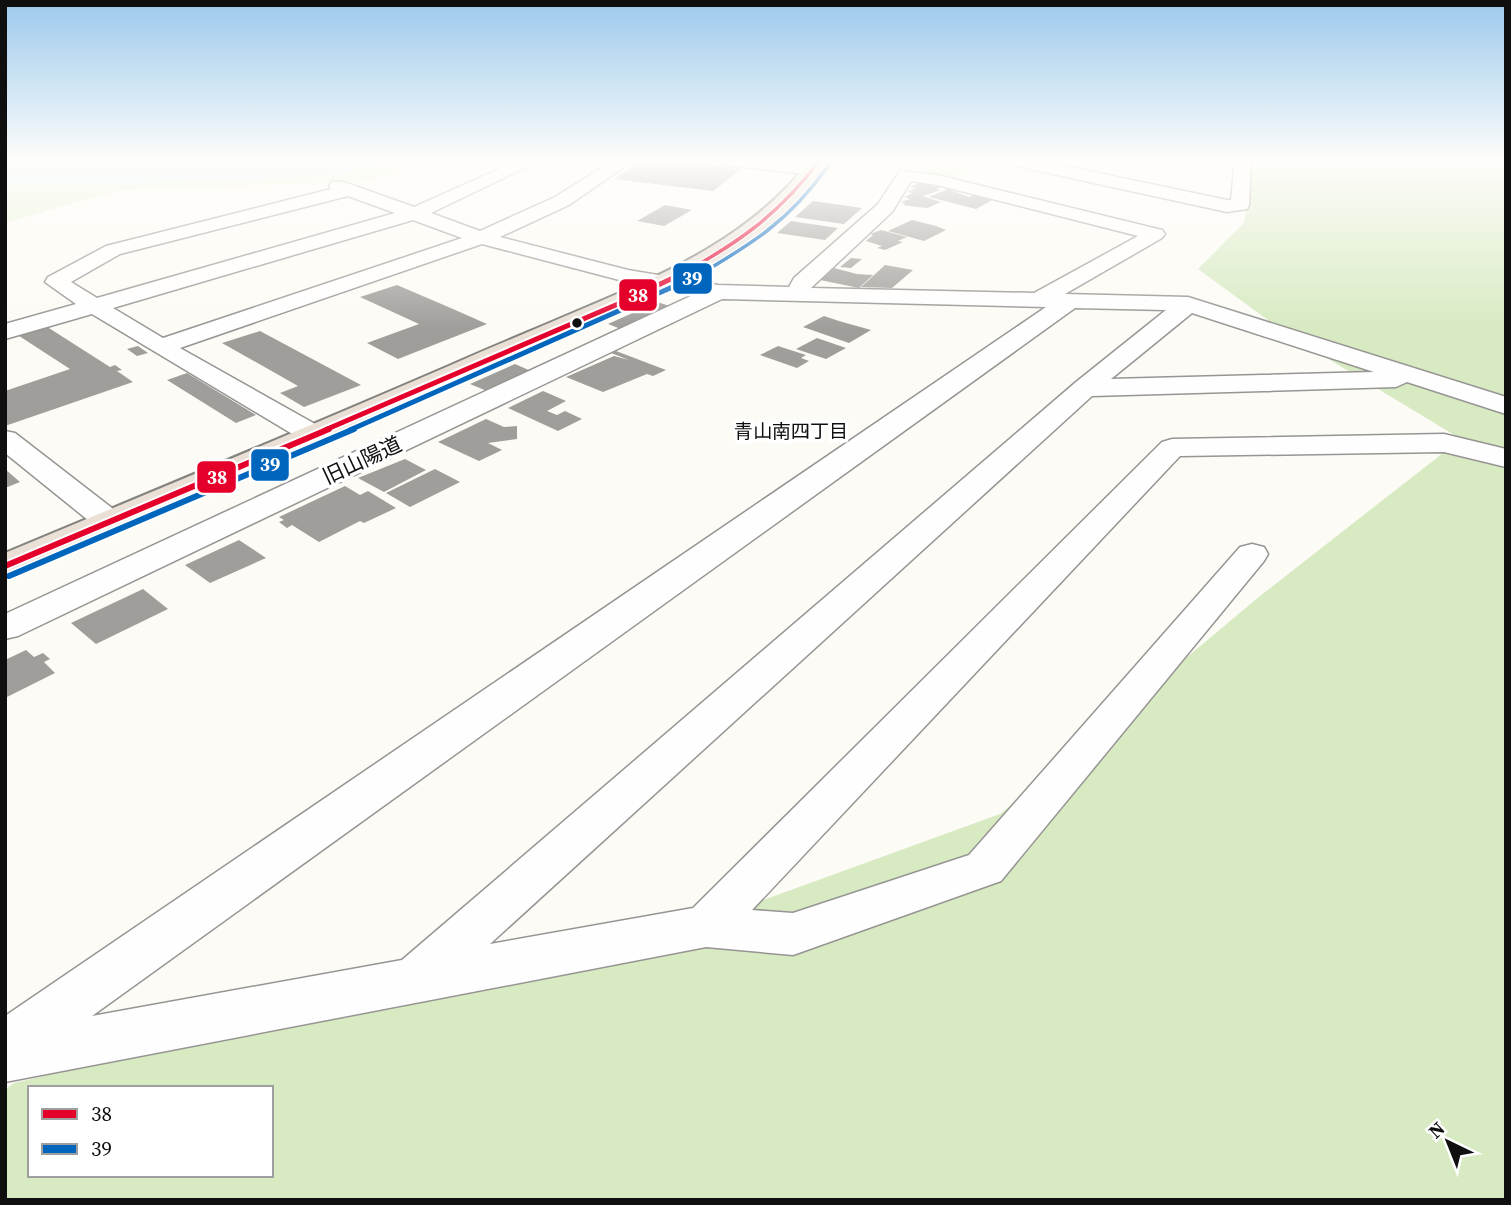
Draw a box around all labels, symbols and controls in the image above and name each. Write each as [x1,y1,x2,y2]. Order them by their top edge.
line badge: 39 [672,262,713,295]
text: 39 [682,265,702,291]
line badge: 38 [618,278,658,312]
text: 38 [628,282,648,308]
unlabelled marker [570,316,584,330]
district label: 青山南四丁目 [734,418,848,444]
street label: 旧山陽道 [318,429,406,491]
line badge: 39 [250,448,290,482]
text: 39 [260,451,280,477]
line badge: 38 [196,460,237,494]
text: 38 [207,464,227,490]
legend [28,1086,273,1177]
text: 38 [91,1099,112,1128]
north arrow [1413,1107,1483,1177]
text: N [1422,1115,1450,1144]
text: 39 [91,1134,112,1163]

